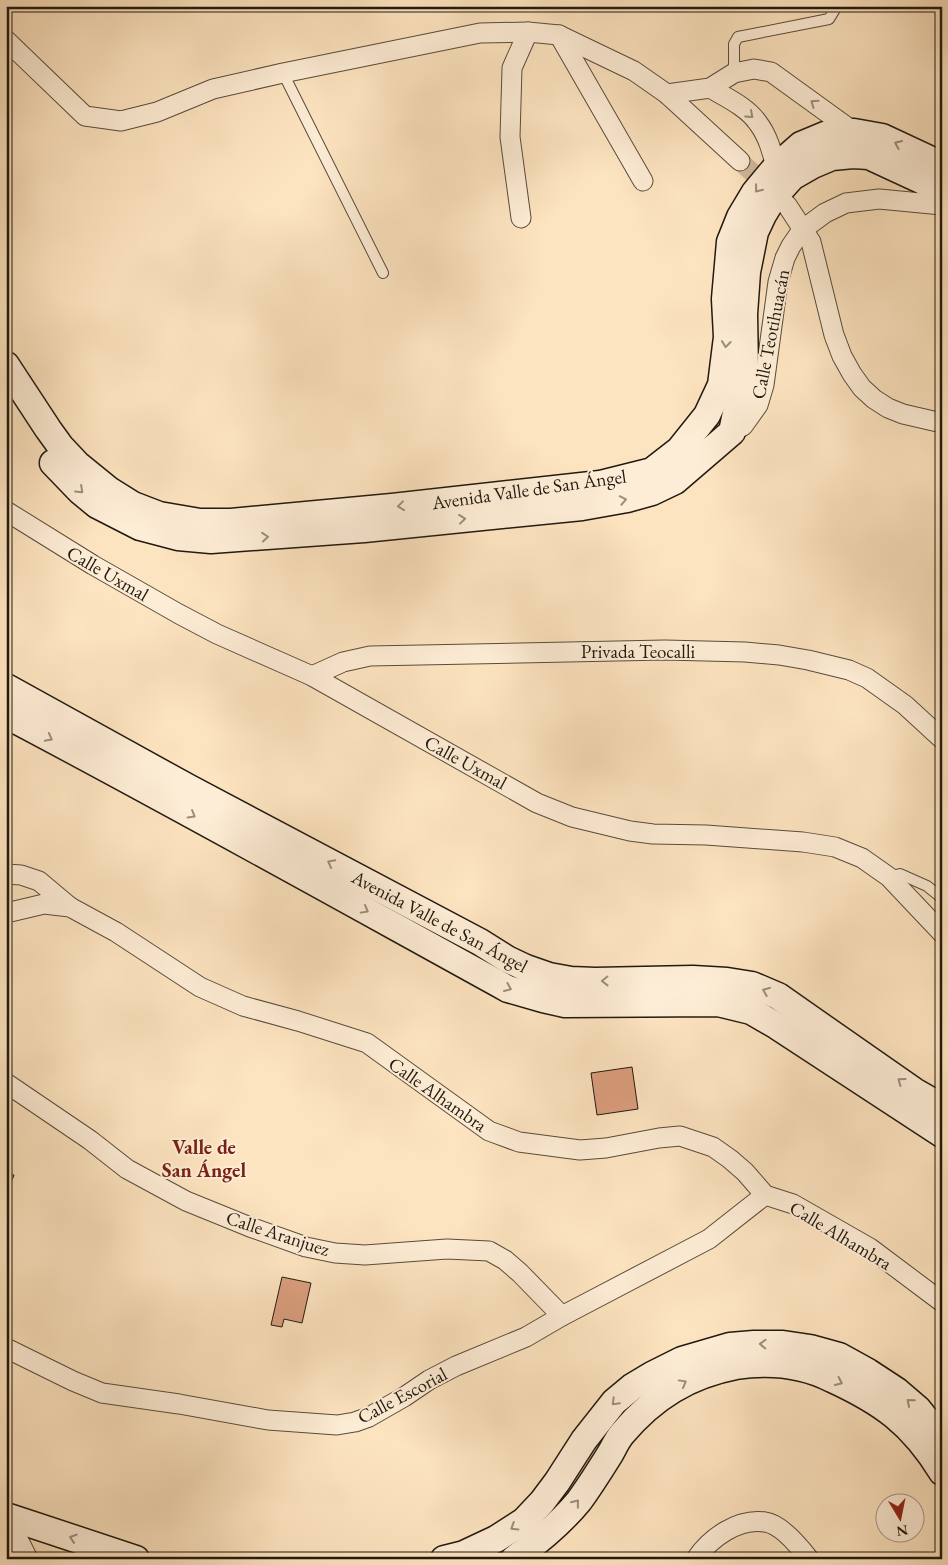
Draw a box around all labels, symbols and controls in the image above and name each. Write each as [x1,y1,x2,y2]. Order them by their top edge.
one-way arrow [811,100,820,109]
one-way arrow [745,110,754,119]
one-way arrow [894,139,903,150]
one-way arrow [756,183,764,192]
street label: Calle Teotihuacán [746,267,795,401]
one-way arrow [721,340,732,348]
street label: Avenida Valle de San Ángel [429,463,628,516]
one-way arrow [75,484,84,493]
one-way arrow [618,495,627,505]
one-way arrow [397,500,405,511]
one-way arrow [458,514,466,525]
one-way arrow [261,531,269,542]
street label: Calle Uxmal [62,540,154,607]
street label: Privada Teocalli [581,639,695,664]
street label: Calle Uxmal [420,730,512,796]
one-way arrow [44,731,53,741]
one-way arrow [187,808,196,818]
one-way arrow [327,859,336,869]
street label: Avenida Valle de San Ángel [346,864,533,979]
one-way arrow [360,904,369,914]
one-way arrow [601,976,608,986]
one-way arrow [503,981,512,992]
one-way arrow [762,986,771,997]
street label: Calle Alhambra [383,1051,492,1138]
one-way arrow [897,1078,907,1087]
district label: Valle de San Ángel [162,1134,246,1183]
street label: Calle Alhambra [785,1195,897,1276]
street label: Calle Aranjuez [223,1205,334,1262]
one-way arrow [759,1339,766,1349]
street label: Calle Escorial [353,1361,452,1430]
one-way arrow [834,1376,843,1386]
one-way arrow [677,1380,686,1390]
one-way arrow [612,1396,621,1405]
one-way arrow [907,1399,916,1408]
north arrow [876,1492,926,1542]
one-way arrow [571,1500,579,1509]
one-way arrow [510,1521,519,1531]
text: N [894,1521,909,1541]
one-way arrow [69,1534,78,1544]

